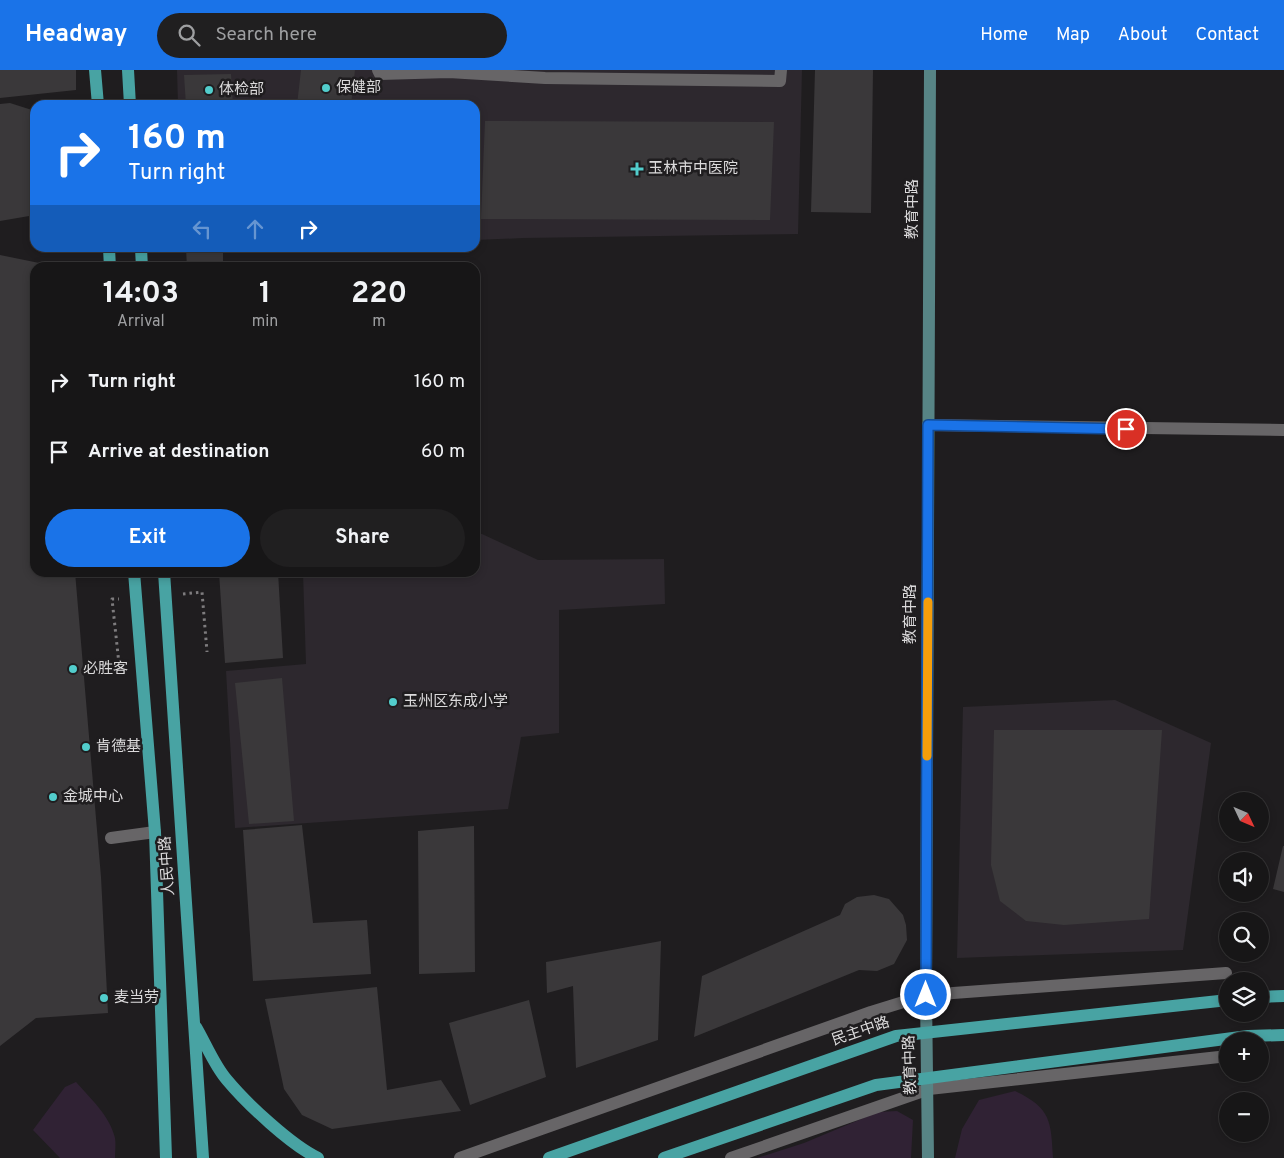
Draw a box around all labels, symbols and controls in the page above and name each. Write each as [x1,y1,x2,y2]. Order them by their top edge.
search box [157,13,507,58]
text: Headway [25,20,127,50]
icon: search [175,21,203,49]
text: Search here [215,23,317,47]
text: Home [980,24,1028,47]
text: Map [1056,24,1090,47]
text: About [1118,24,1167,47]
text: Contact [1195,24,1259,47]
place label: 保健部 [336,79,381,98]
place label: 体检部 [219,80,264,100]
marker: 保健部 [320,82,332,94]
marker: 体检部 [203,84,215,96]
text: 160 m [128,117,226,161]
icon: right [45,120,110,185]
text: Turn right [128,160,225,187]
place label: 玉林市中医院 [648,160,738,179]
marker: 玉林市中医院 [630,162,644,176]
street label: 教育中路 [904,179,923,239]
icon: left [188,215,216,243]
icon: ahead [241,215,269,243]
icon: right [294,215,322,243]
text: 14:03 [103,276,179,313]
text: 1 [259,276,271,313]
text: 220 [351,276,407,313]
text: Arrival [117,312,165,332]
text: min [252,312,278,332]
text: m [372,312,386,332]
icon: right [45,368,73,396]
text: Turn right [88,370,176,394]
text: 160 m [414,370,465,394]
pin [1105,408,1147,450]
icon: arrive [1112,415,1140,443]
icon: arrive [45,438,73,466]
text: Arrive at destination [88,440,269,464]
text: 60 m [421,440,465,464]
button: Exit [45,509,250,567]
button: Share [260,509,465,567]
street label: 教育中路 [902,584,921,644]
place label: 必胜客 [83,660,128,679]
marker: 必胜客 [67,663,79,675]
place label: 玉州区东成小学 [403,692,508,712]
marker: 玉州区东成小学 [387,696,399,708]
place label: 肯德基 [96,737,141,757]
marker: 肯德基 [80,741,92,753]
place label: 金城中心 [63,788,123,807]
marker: 金城中心 [47,791,59,803]
north arrow [1219,792,1269,842]
map controls [1219,792,1269,1142]
street label: 人民中路 [156,835,180,897]
button: sound [1219,852,1269,902]
button: search [1219,912,1269,962]
position arrow [899,968,951,1020]
button: layers [1219,972,1269,1022]
place label: 麦当劳 [114,989,159,1008]
marker: 麦当劳 [98,992,110,1004]
street label: 民主中路 [830,1013,892,1051]
button: + [1219,1032,1269,1082]
street label: 教育中路 [900,1035,922,1095]
button: − [1219,1092,1269,1142]

